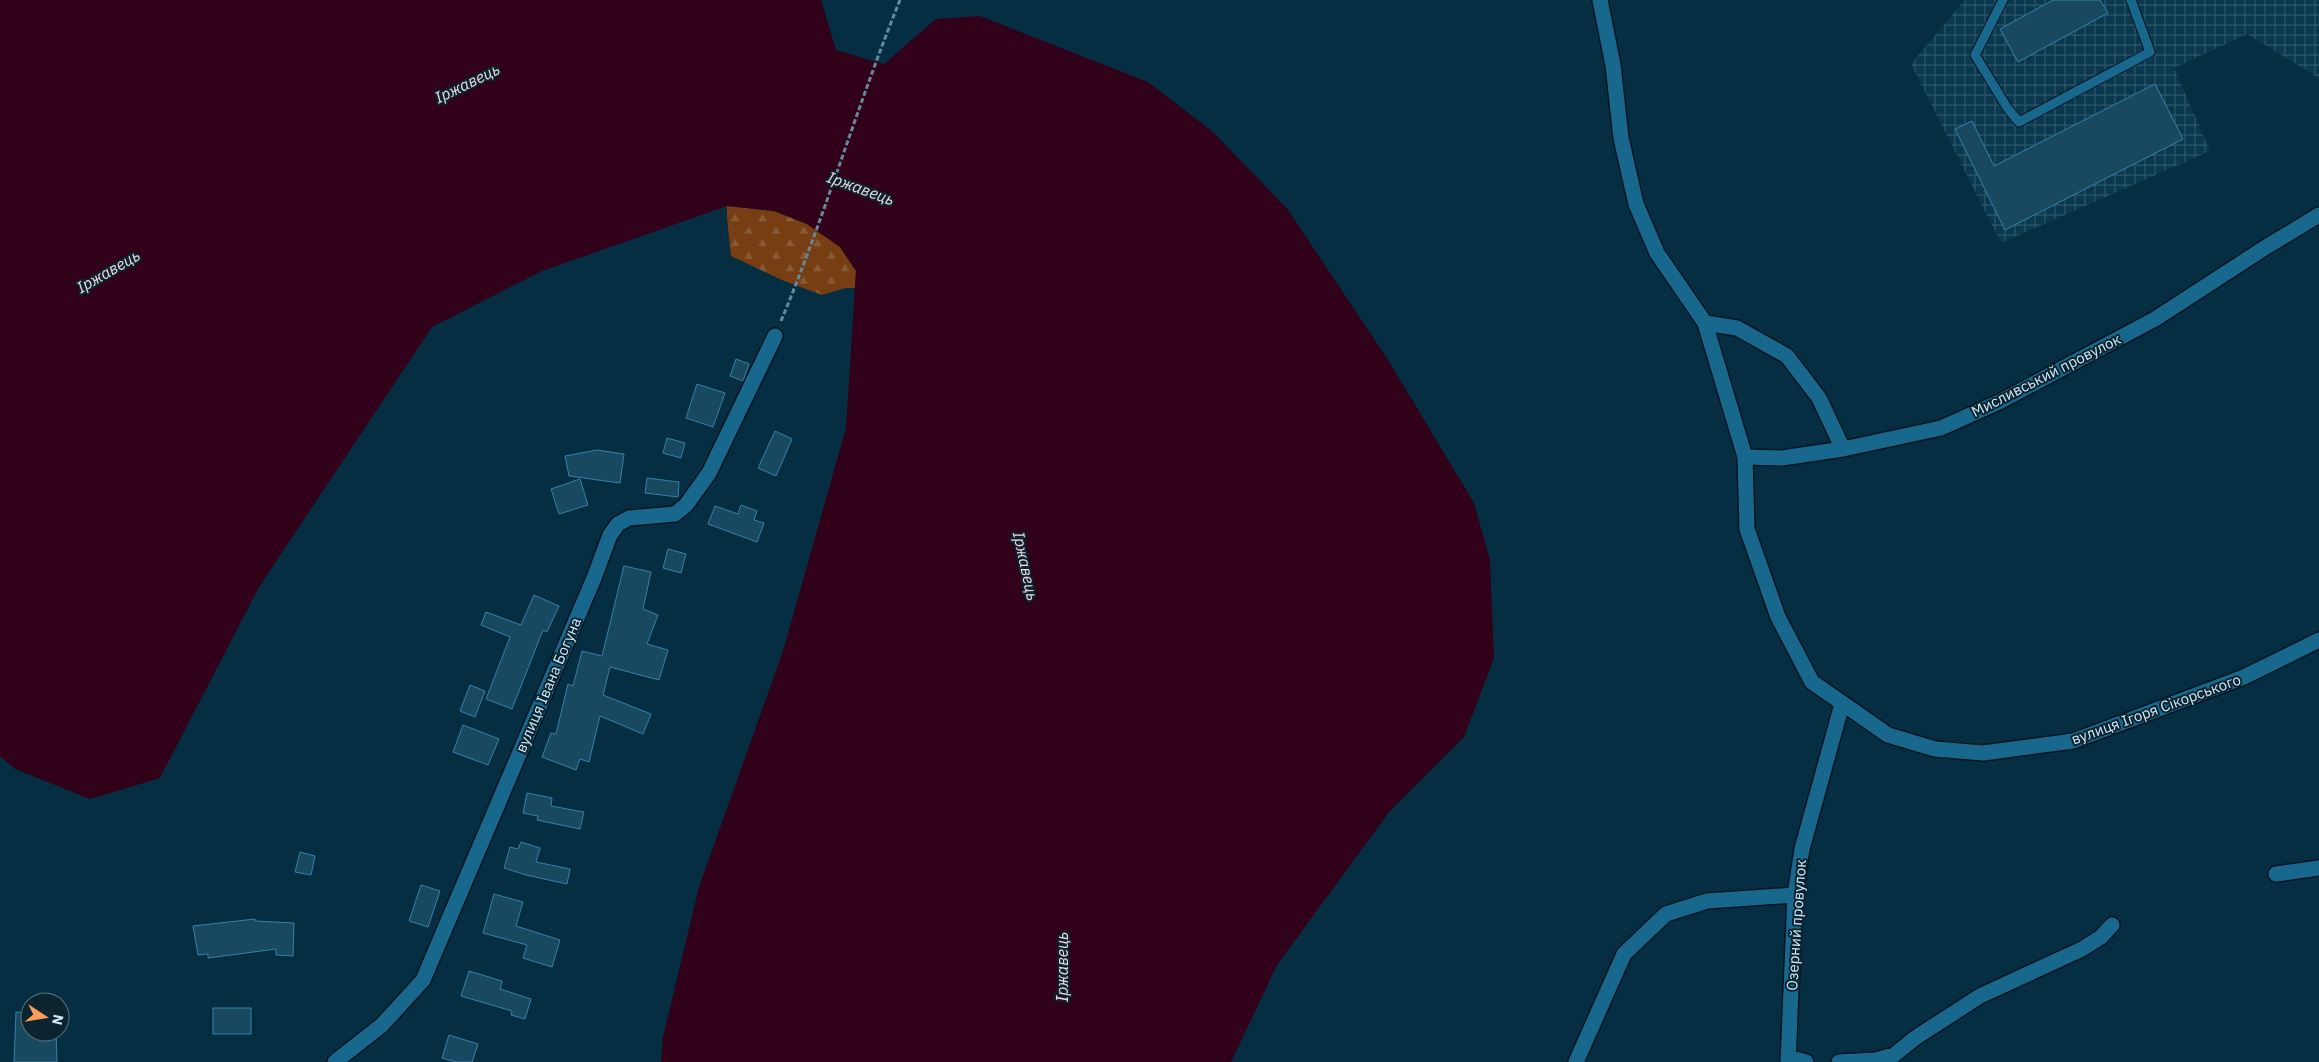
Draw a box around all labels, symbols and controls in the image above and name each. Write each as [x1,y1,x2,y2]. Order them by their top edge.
water label: Іржавець [431,59,503,107]
water label: Іржавець [825,167,897,209]
water label: Іржавець [73,245,143,297]
street label: Мисливський провулок [1968,329,2124,421]
water label: Іржавець [1009,530,1043,602]
street label: вулиця Івана Богуна [511,615,585,755]
street label: вулиця Ігоря Сікорського [2069,669,2243,749]
street label: Озерний провулок [1782,859,1810,991]
water label: Іржавець [1052,932,1072,1002]
north arrow [20,992,70,1042]
text: N [48,1013,68,1027]

